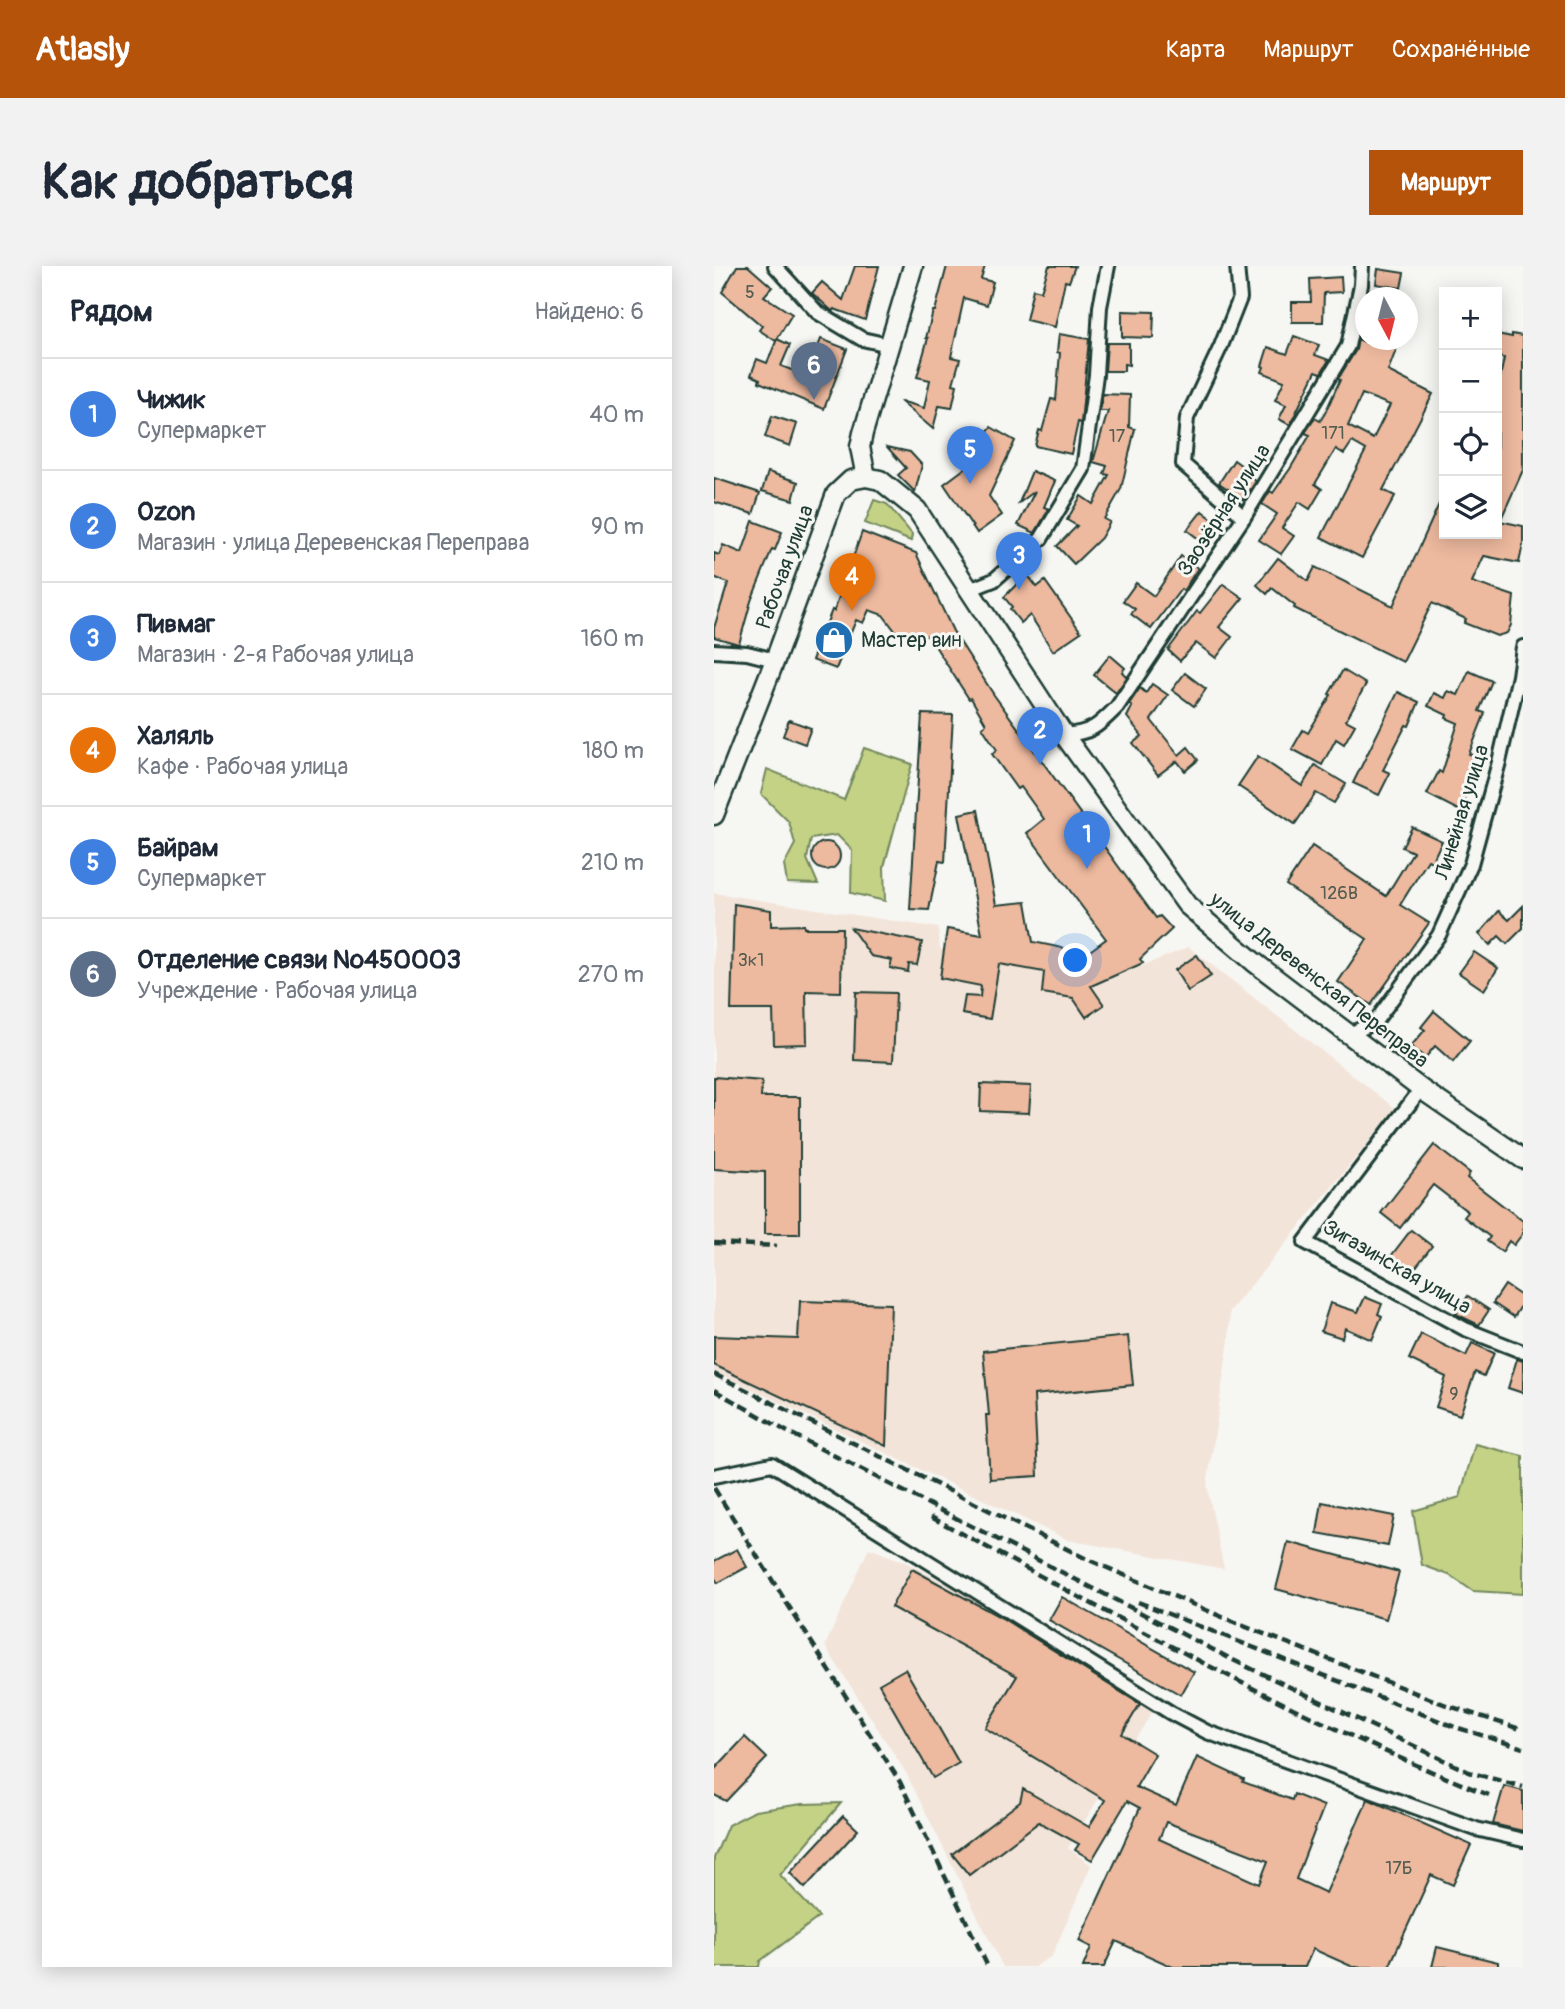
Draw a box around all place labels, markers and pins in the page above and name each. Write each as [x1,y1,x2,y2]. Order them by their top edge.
pin: 6 [791,342,837,400]
pin: 5 [947,426,993,484]
pin: 3 [996,532,1042,590]
pin: 4 [829,553,875,611]
shop icon: Мастер вин [813,619,855,661]
place label: Мастер вин [861,627,962,654]
pin: 2 [1017,707,1063,765]
pin: 1 [1064,811,1110,869]

